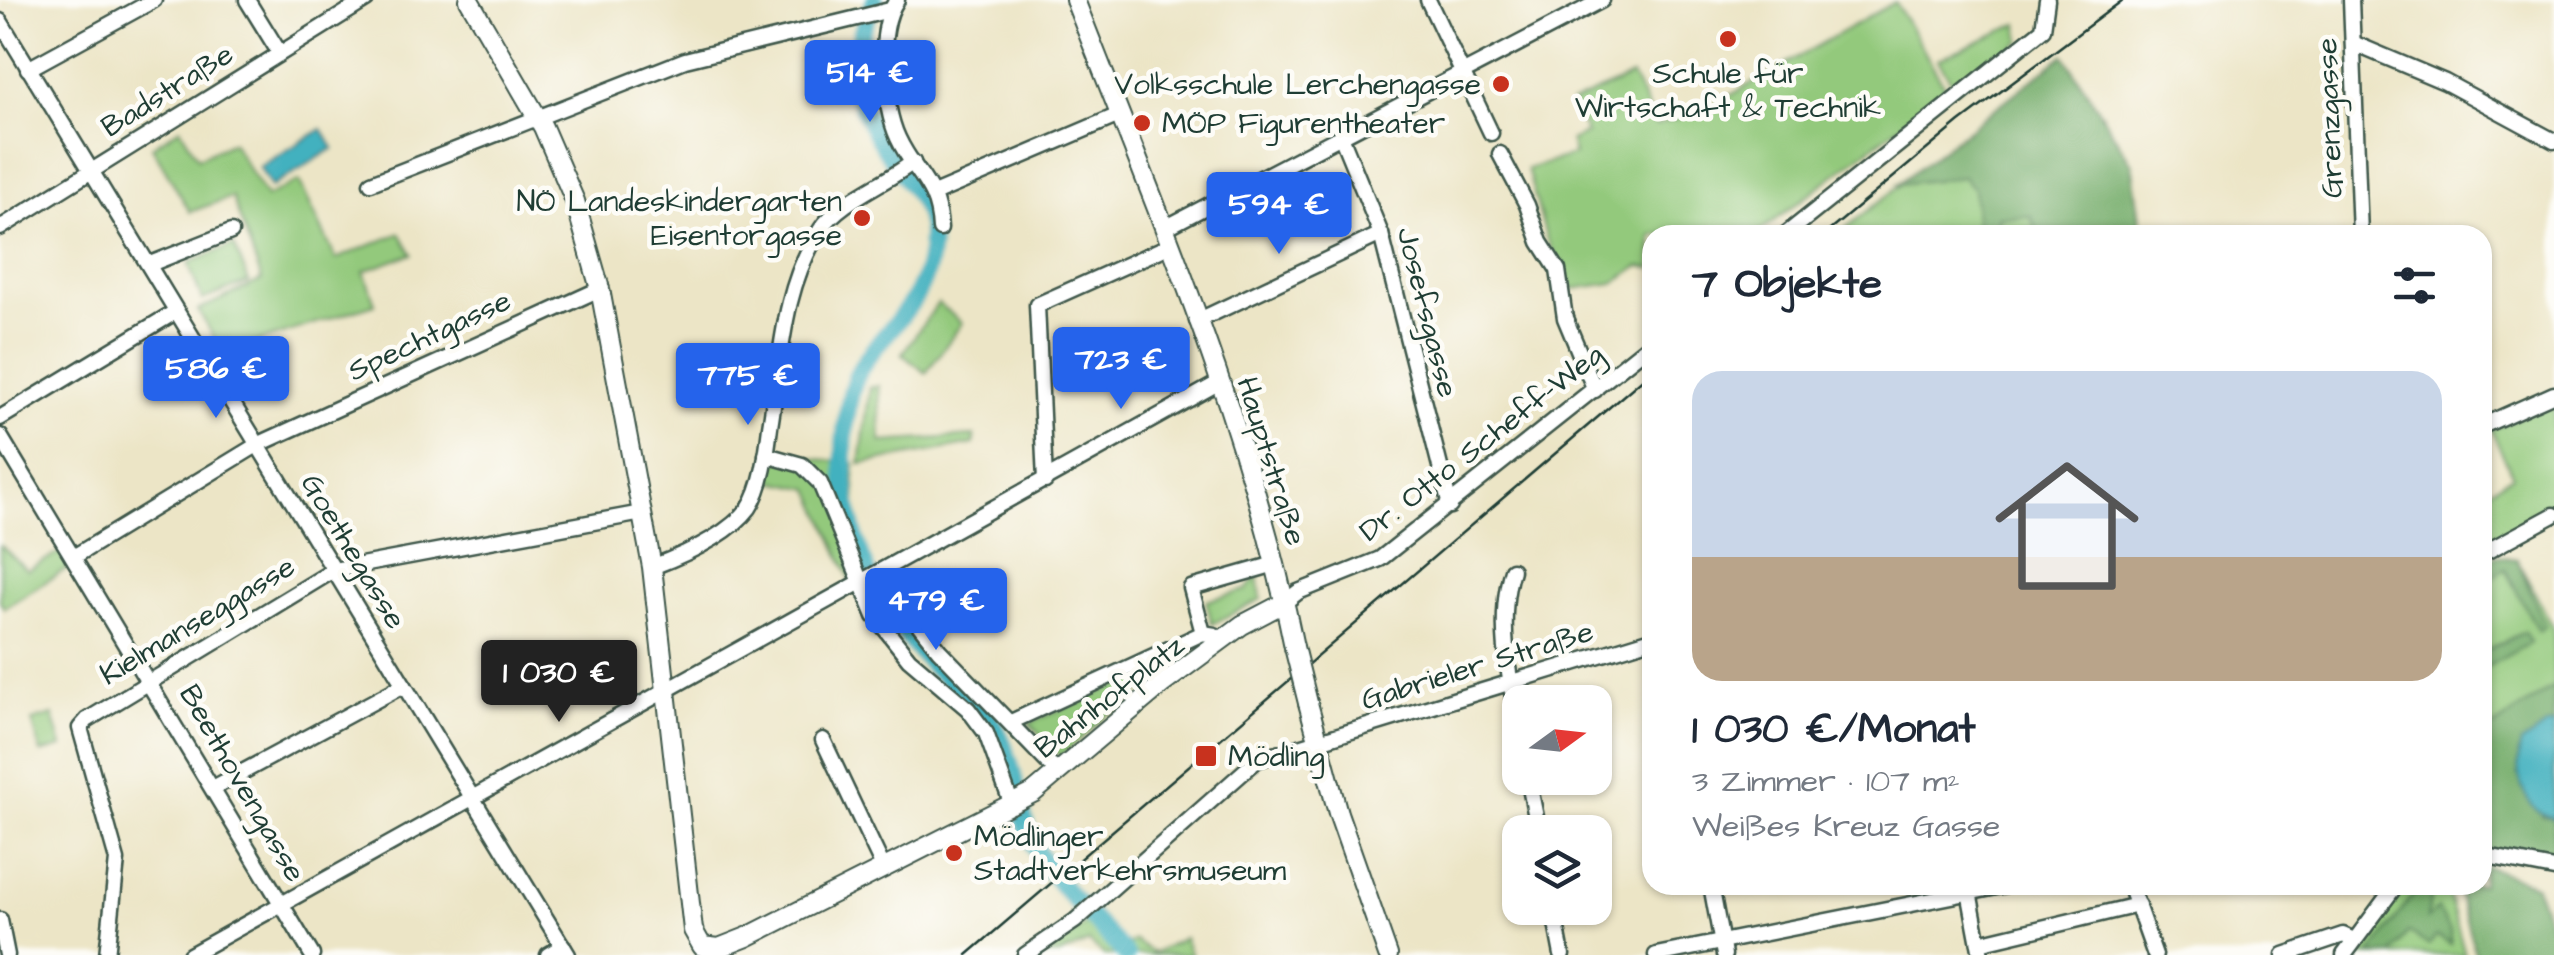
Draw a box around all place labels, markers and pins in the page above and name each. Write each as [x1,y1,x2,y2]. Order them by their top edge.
marker: Schule für Wirtschaft & Technik [1717,28,1739,50]
pin: 514 € [800,40,940,125]
place label: Schule für Wirtschaft & Technik [1575,53,1881,129]
place label: Volksschule Lerchengasse [1114,64,1481,107]
marker: Volksschule Lerchengasse [1490,73,1512,95]
place label: MÖP Figurentheater [1162,103,1445,146]
marker: MÖP Figurentheater [1131,112,1153,134]
pin: 594 € [1209,172,1349,257]
place label: NÖ Landeskindergarten Eisentorgasse [517,181,842,258]
marker: NÖ Landeskindergarten Eisentorgasse [851,207,873,229]
pin: 723 € [1051,327,1191,412]
pin: 586 € [146,336,286,421]
pin: 775 € [678,343,818,428]
pin: 479 € [866,568,1006,653]
pin: 1 030 € [467,640,651,725]
place label: Mödling [1228,736,1325,779]
marker: Mödling [1193,743,1219,769]
place label: Mödlinger Stadtverkehrsmuseum [974,816,1287,892]
marker: Mödlinger Stadtverkehrsmuseum [943,842,965,864]

